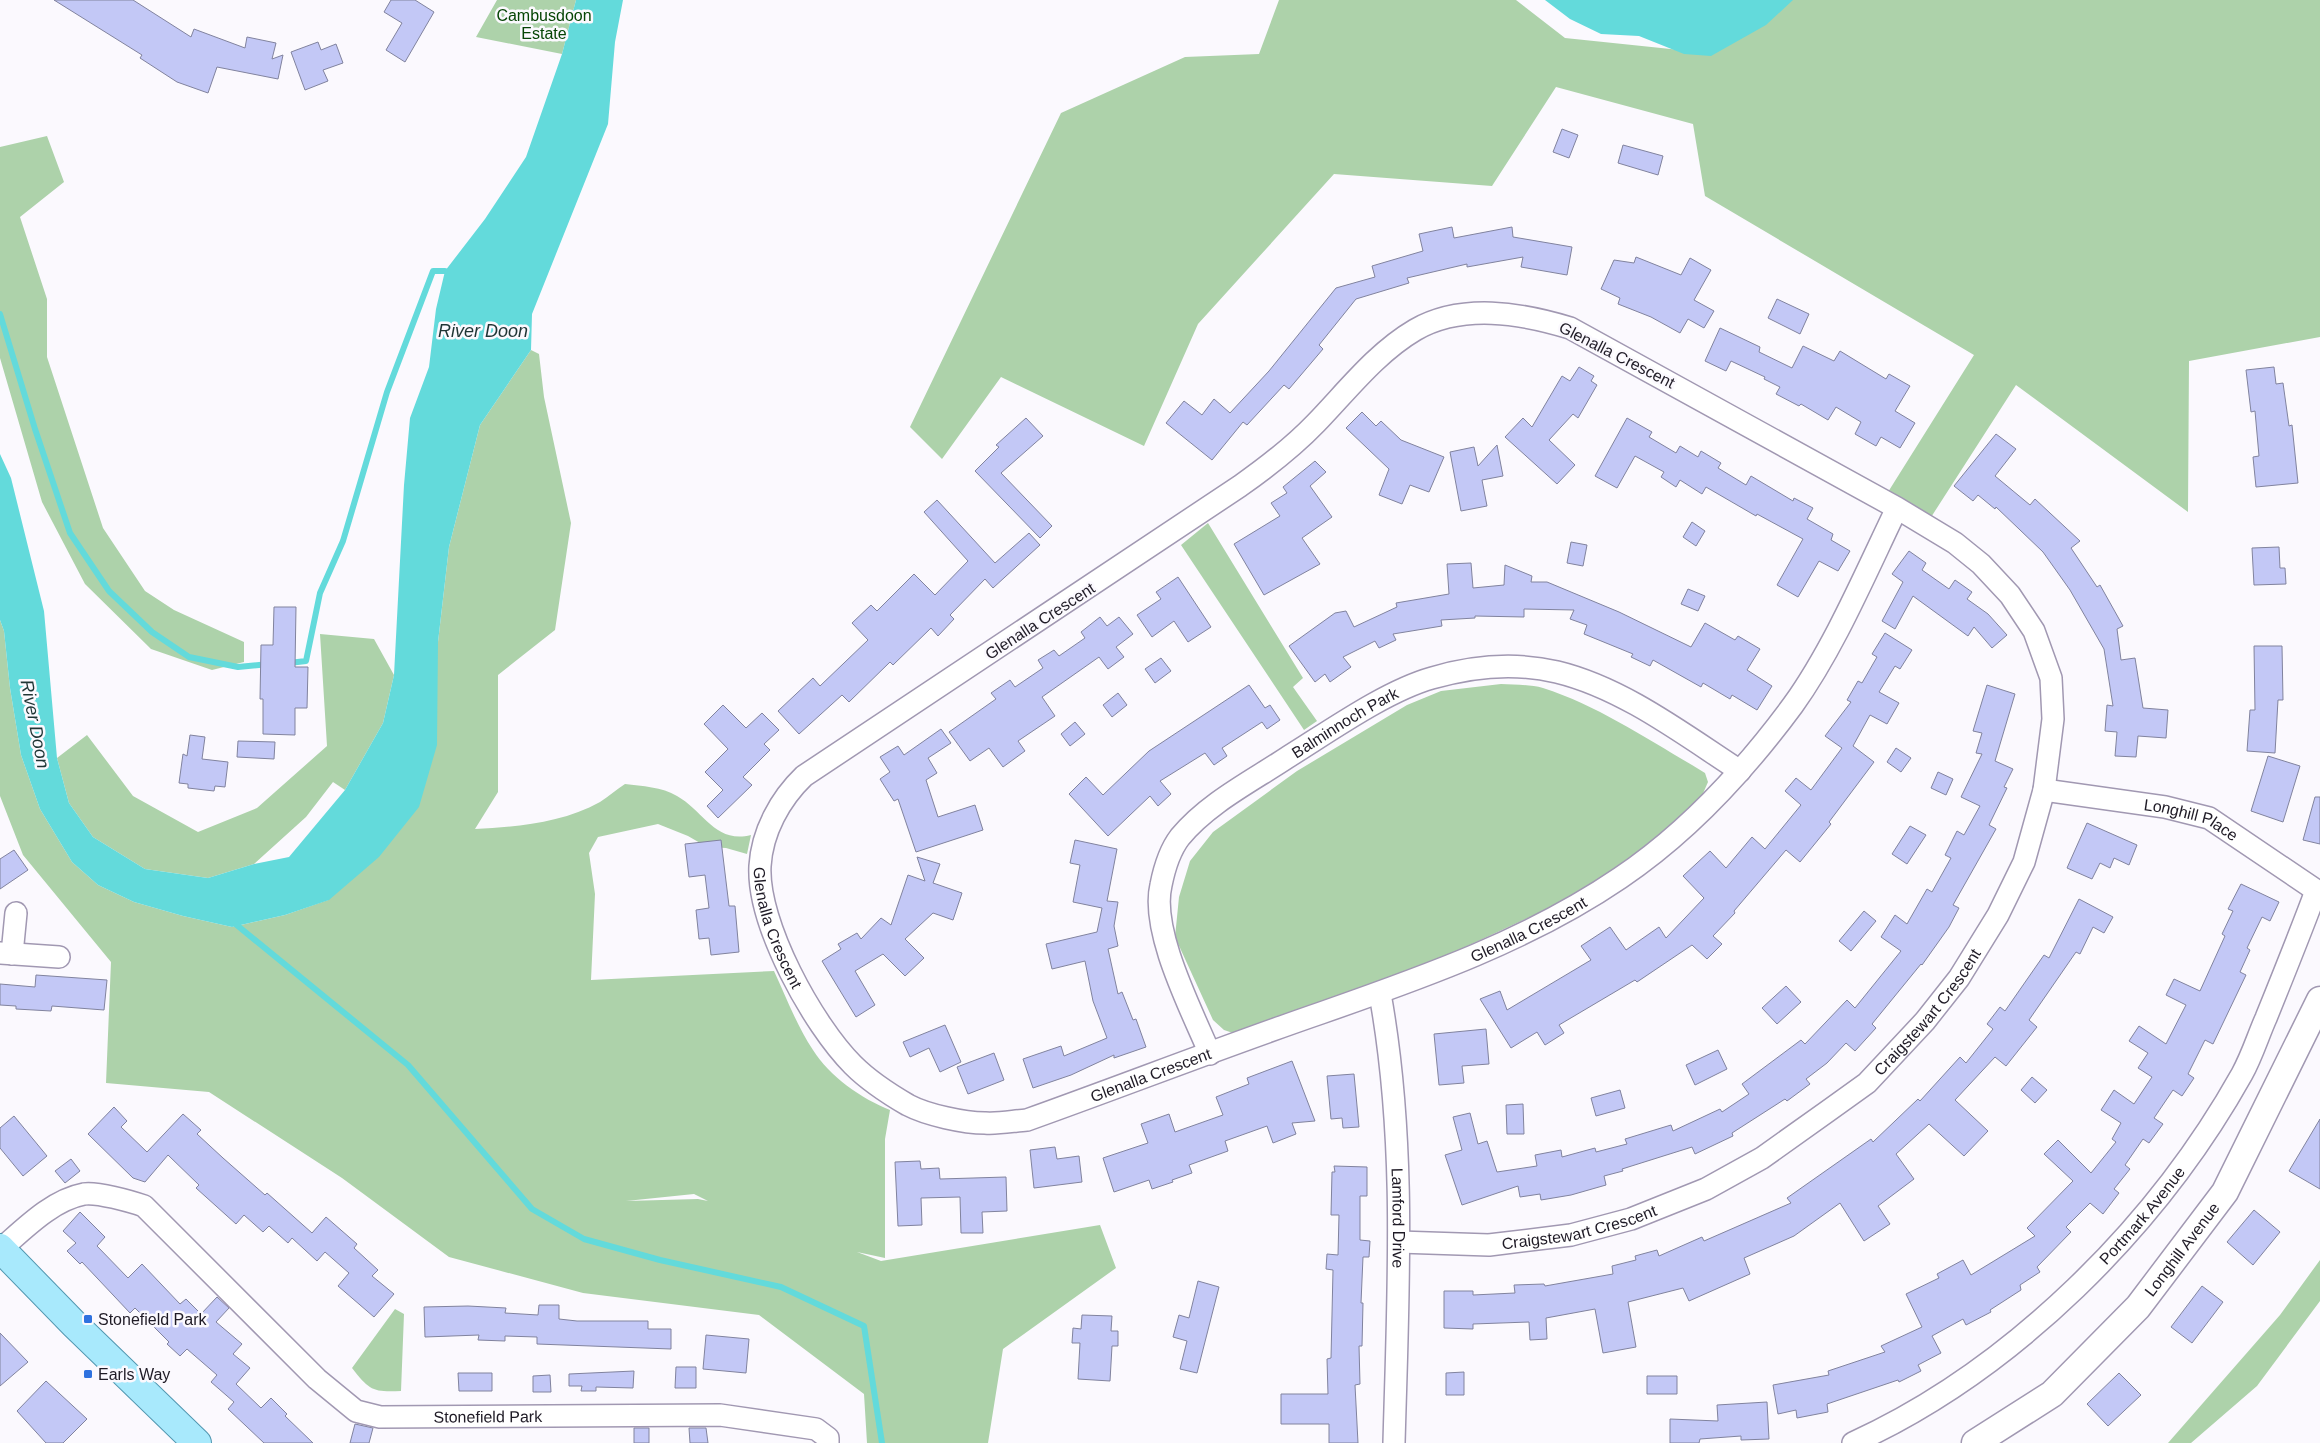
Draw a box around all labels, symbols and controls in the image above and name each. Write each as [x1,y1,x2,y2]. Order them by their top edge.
park label: Cambusdoon Estate [496,7,592,42]
street label: Glenalla Crescent [1556,319,1678,392]
water label: River Doon [438,321,528,341]
street label: Glenalla Crescent [982,579,1098,663]
water label: River Doon [17,678,53,770]
street label: Balminnoch Park [1289,684,1402,761]
street label: Longhill Place [2143,796,2241,844]
street label: Glenalla Crescent [751,867,806,992]
street label: Glenalla Crescent [1468,893,1590,965]
street label: Craigstewart Crescent [1871,945,1984,1078]
street label: Glenalla Crescent [1088,1044,1214,1105]
street label: Portmark Avenue [2096,1163,2188,1268]
street label: Lamford Drive [1389,1167,1407,1268]
street label: Longhill Avenue [2141,1199,2223,1299]
street label: Craigstewart Crescent [1501,1201,1659,1252]
place label: Stonefield Park [98,1311,208,1328]
marker: Stonefield Park [82,1313,94,1325]
place label: Earls Way [98,1366,170,1383]
marker: Earls Way [82,1368,94,1380]
street label: Stonefield Park [434,1408,543,1425]

